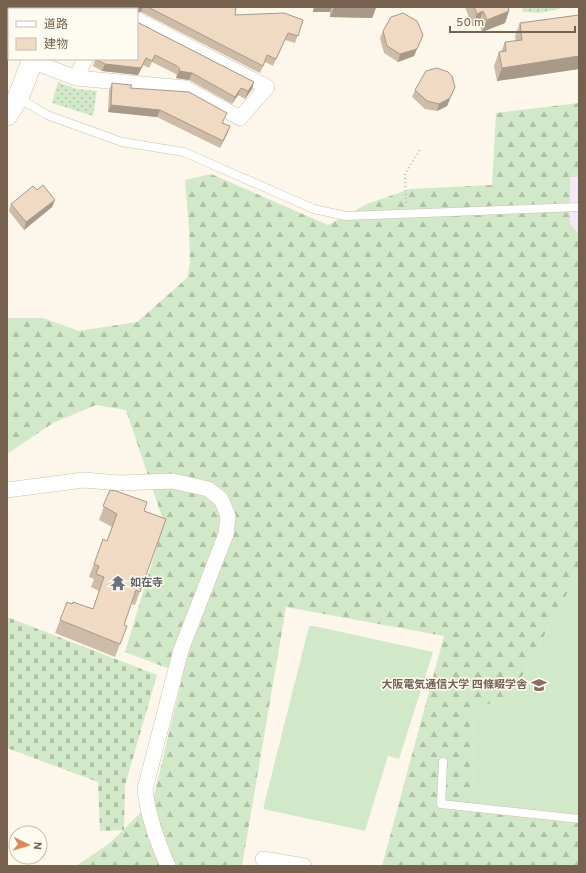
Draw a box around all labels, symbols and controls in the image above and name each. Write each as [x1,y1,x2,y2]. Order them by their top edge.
legend [8,8,138,60]
scale bar [450,8,575,34]
text: 50 m [456,15,484,31]
text: 道路 [44,17,68,33]
text: 建物 [44,37,68,53]
temple icon: 如在寺 [109,574,127,592]
place label: 如在寺 [130,576,163,590]
school or university icon: 大阪電気通信大学 四條畷学舎 [530,676,548,694]
place label: 大阪電気通信大学 四條畷学舎 [381,678,528,692]
north arrow [8,825,48,865]
text: N [30,841,44,850]

